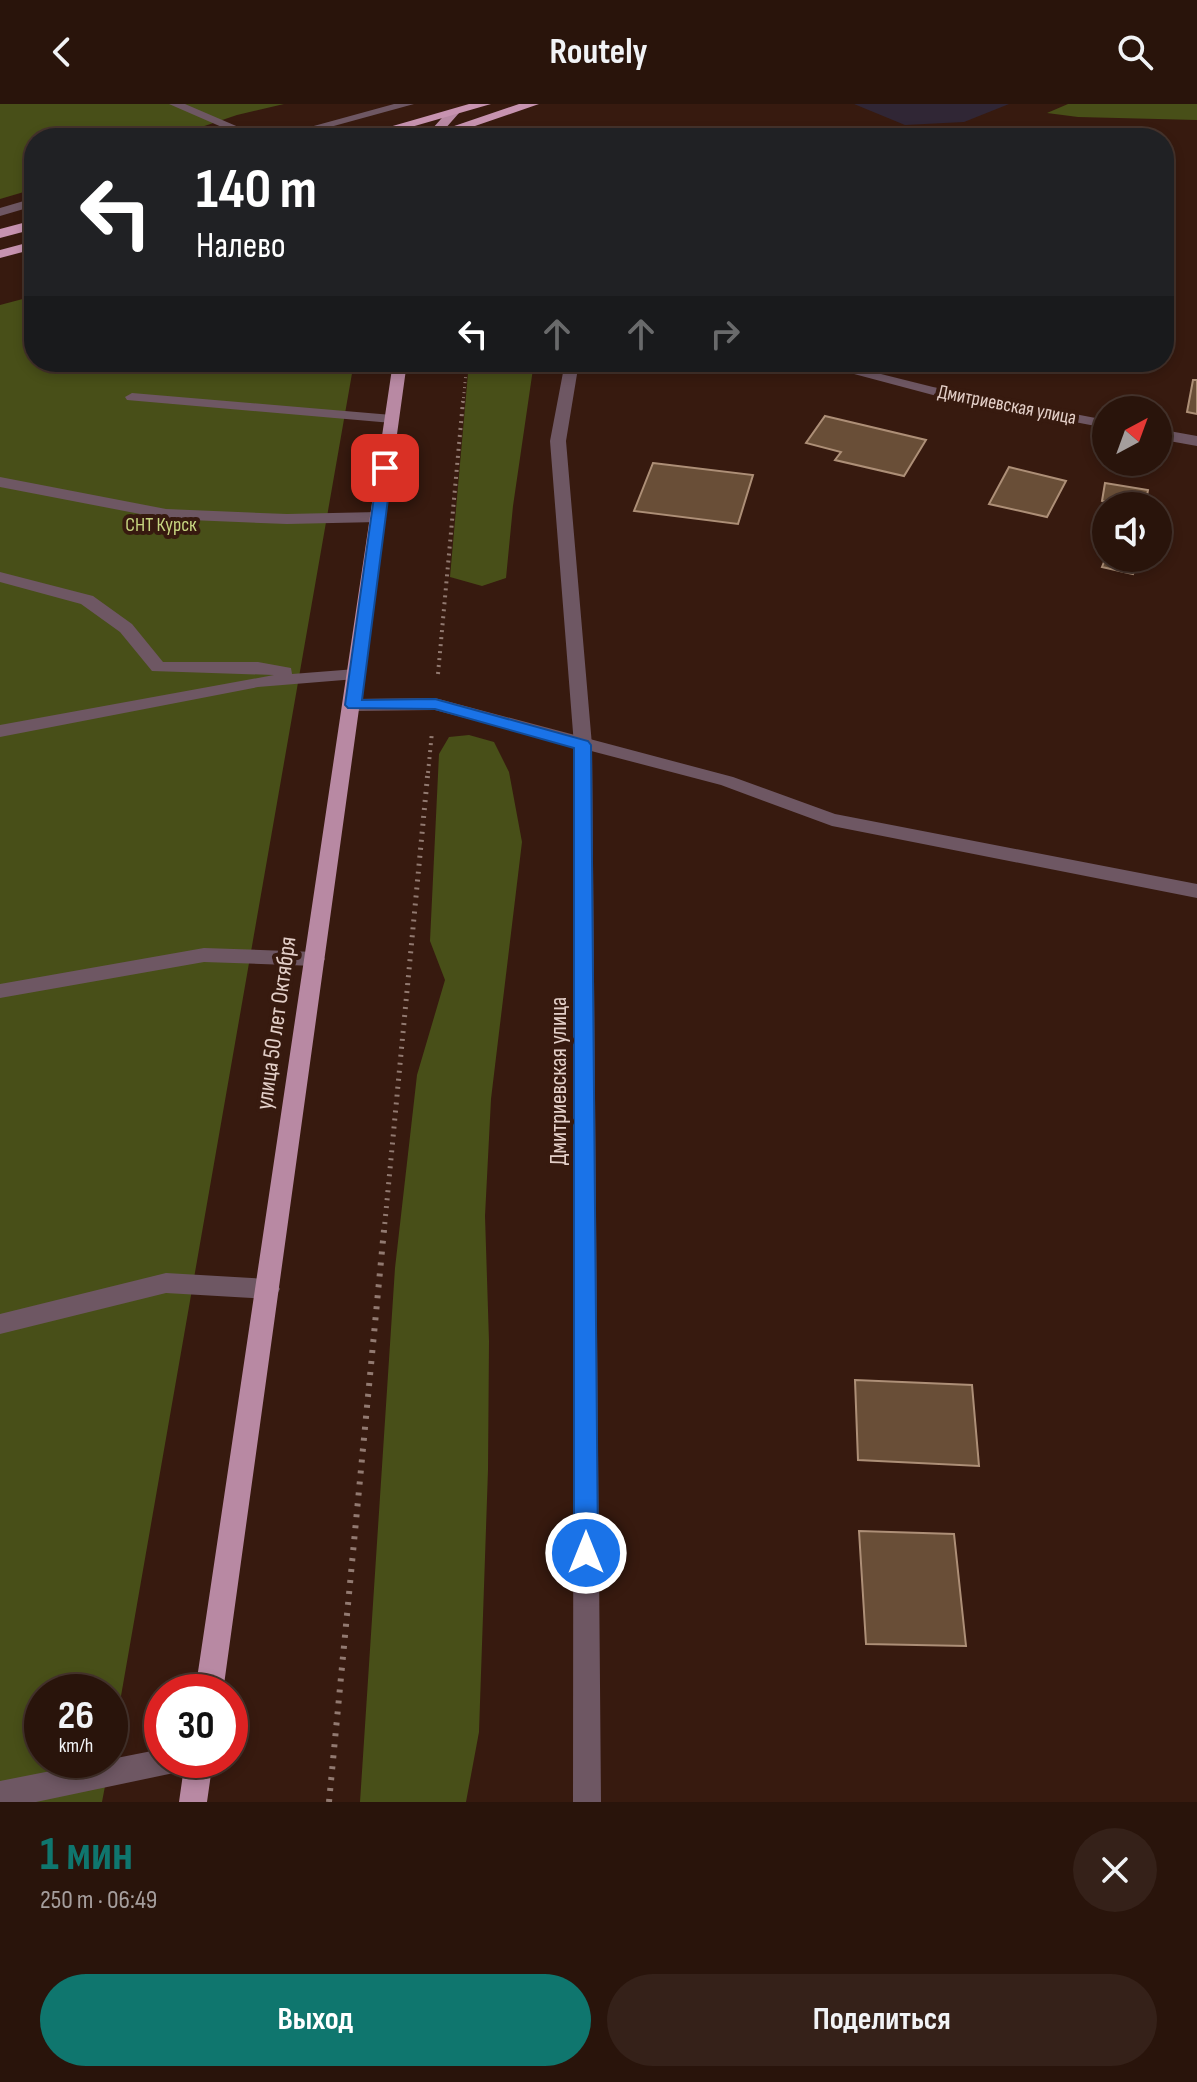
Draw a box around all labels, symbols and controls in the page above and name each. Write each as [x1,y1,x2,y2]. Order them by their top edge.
icon: back [40,30,84,74]
icon: search [1113,30,1157,74]
text: Routely [549,31,648,74]
text: 140 m [196,157,317,224]
icon: left [64,160,168,264]
text: Налево [196,225,286,268]
icon: left [451,312,495,356]
icon: ahead [535,312,579,356]
icon: ahead [619,312,663,356]
icon: right [703,312,747,356]
street label: Дмитриевская улица [936,380,1078,430]
north arrow [1092,396,1172,476]
map controls [1092,396,1172,572]
pin [351,434,419,502]
icon: arrive [363,446,407,490]
button: sound [1092,492,1172,572]
park label: СНТ Курск [125,513,197,537]
street label: улица 50 лет Октября [250,935,302,1111]
street label: Дмитриевская улица [544,997,573,1165]
position arrow [544,1511,628,1595]
speed limit sign: 30 [144,1674,248,1778]
text: 26 [58,1692,94,1740]
text: km/h [59,1734,93,1758]
text: 1 мин [40,1826,133,1883]
button: close [1073,1828,1157,1912]
text: 250 m · 06:49 [40,1885,157,1916]
button: Выход [40,1974,591,2066]
button: Поделиться [607,1974,1157,2066]

